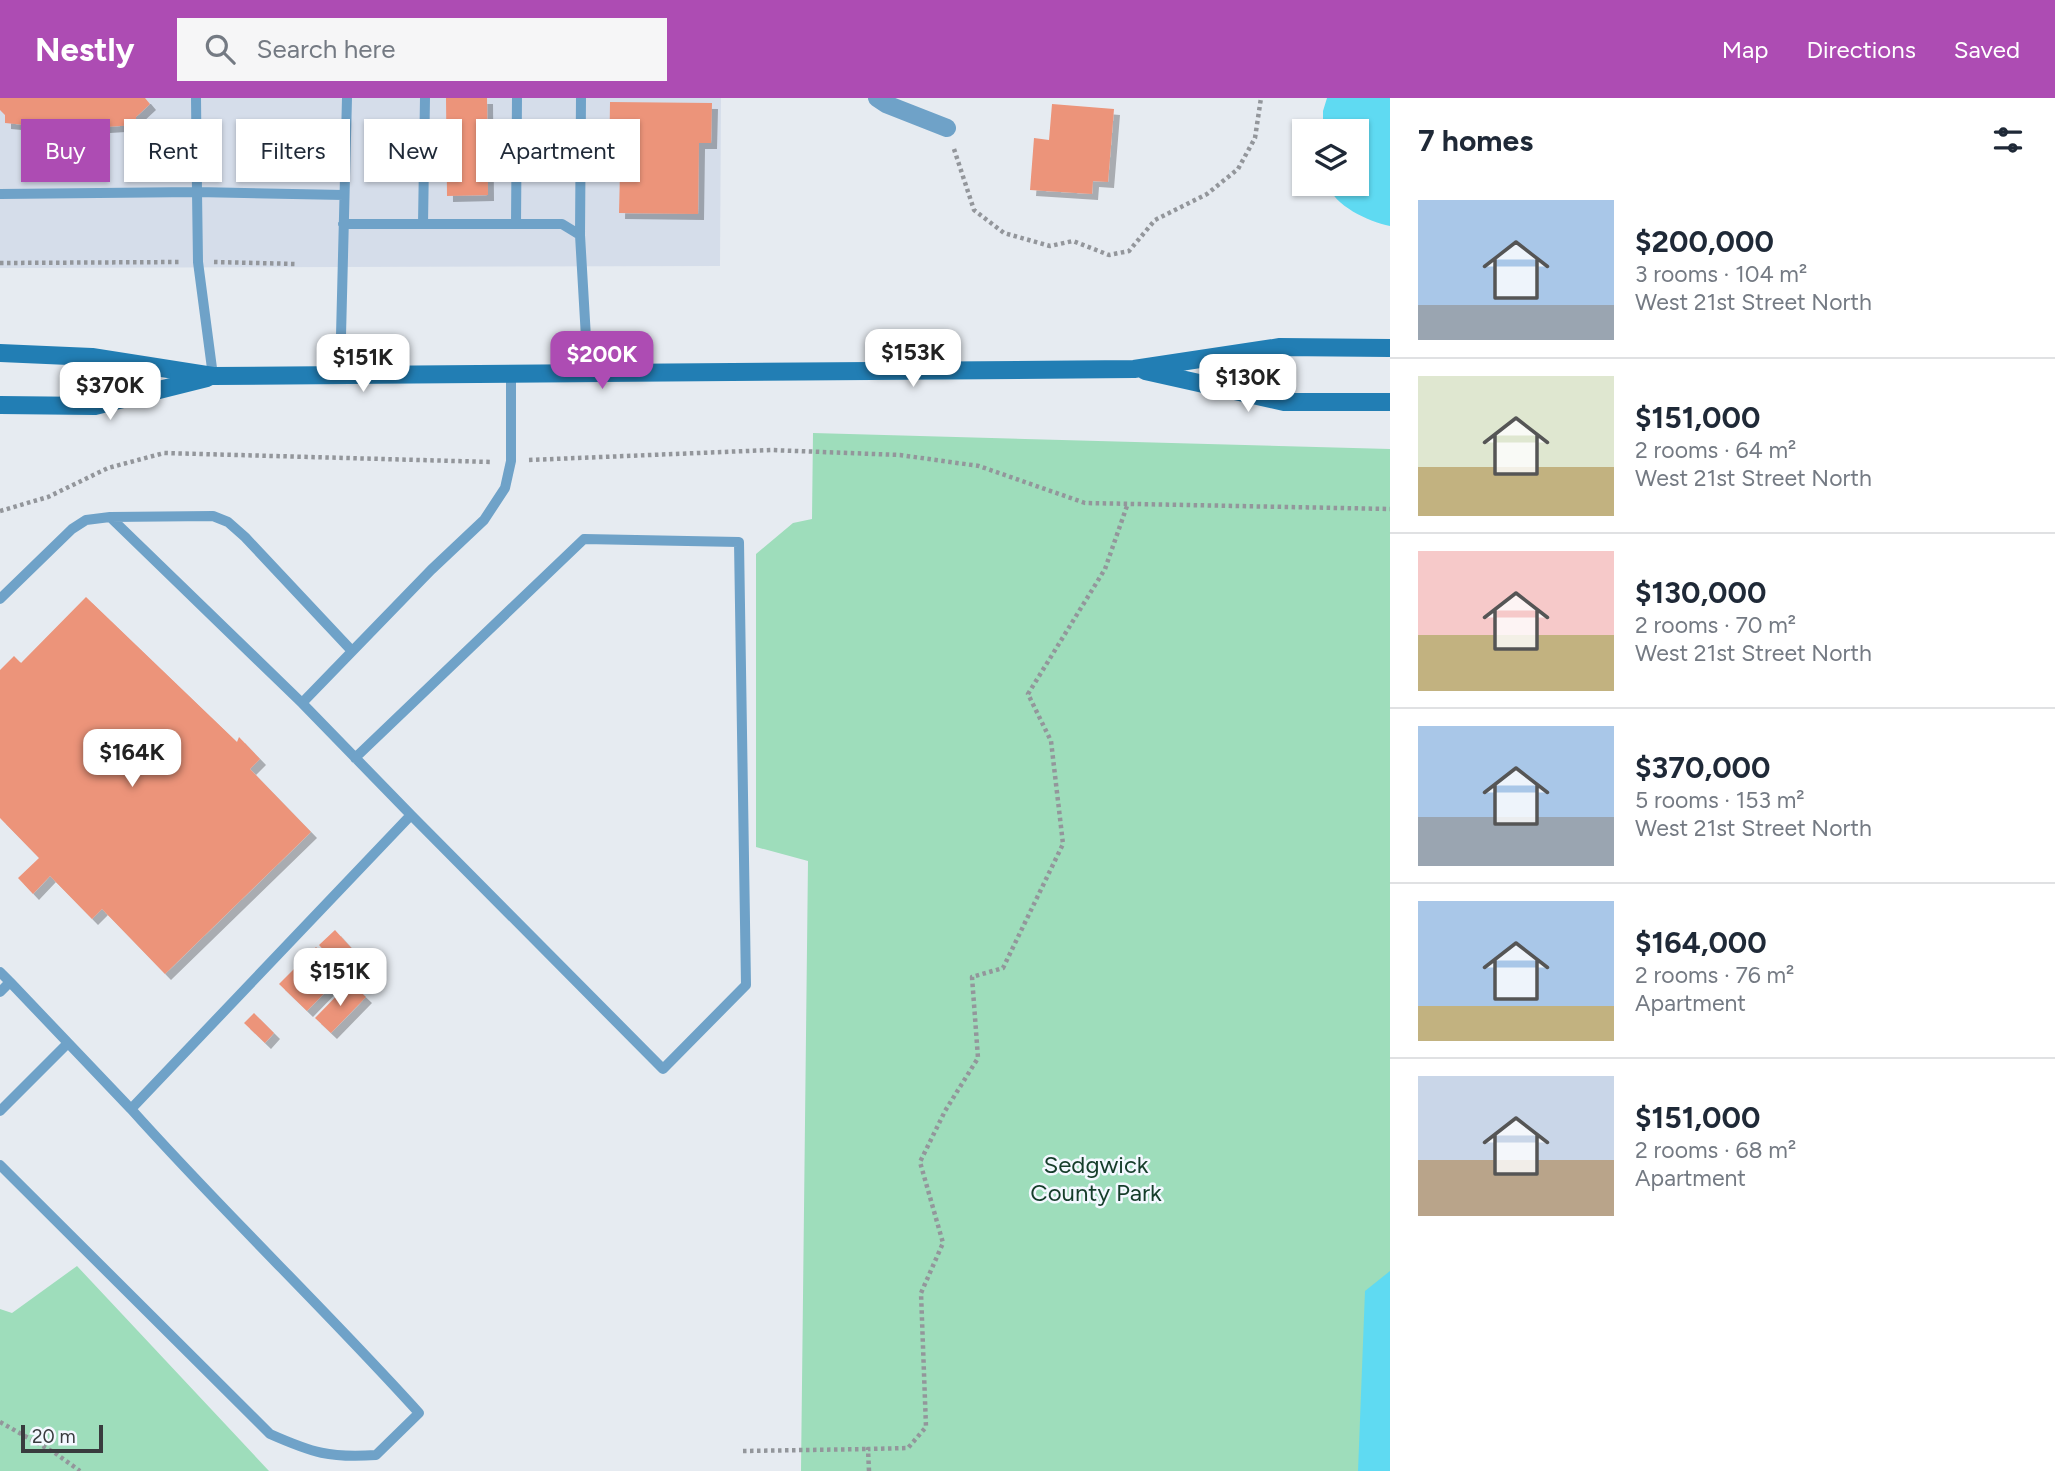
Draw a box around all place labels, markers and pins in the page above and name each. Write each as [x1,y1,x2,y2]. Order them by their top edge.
pin: $153K [864,330,962,389]
pin: $200K [553,331,651,391]
pin: $151K [314,334,412,394]
pin: $130K [1199,354,1297,414]
pin: $370K [61,362,159,422]
pin: $164K [83,730,181,789]
pin: $151K [291,948,389,1008]

